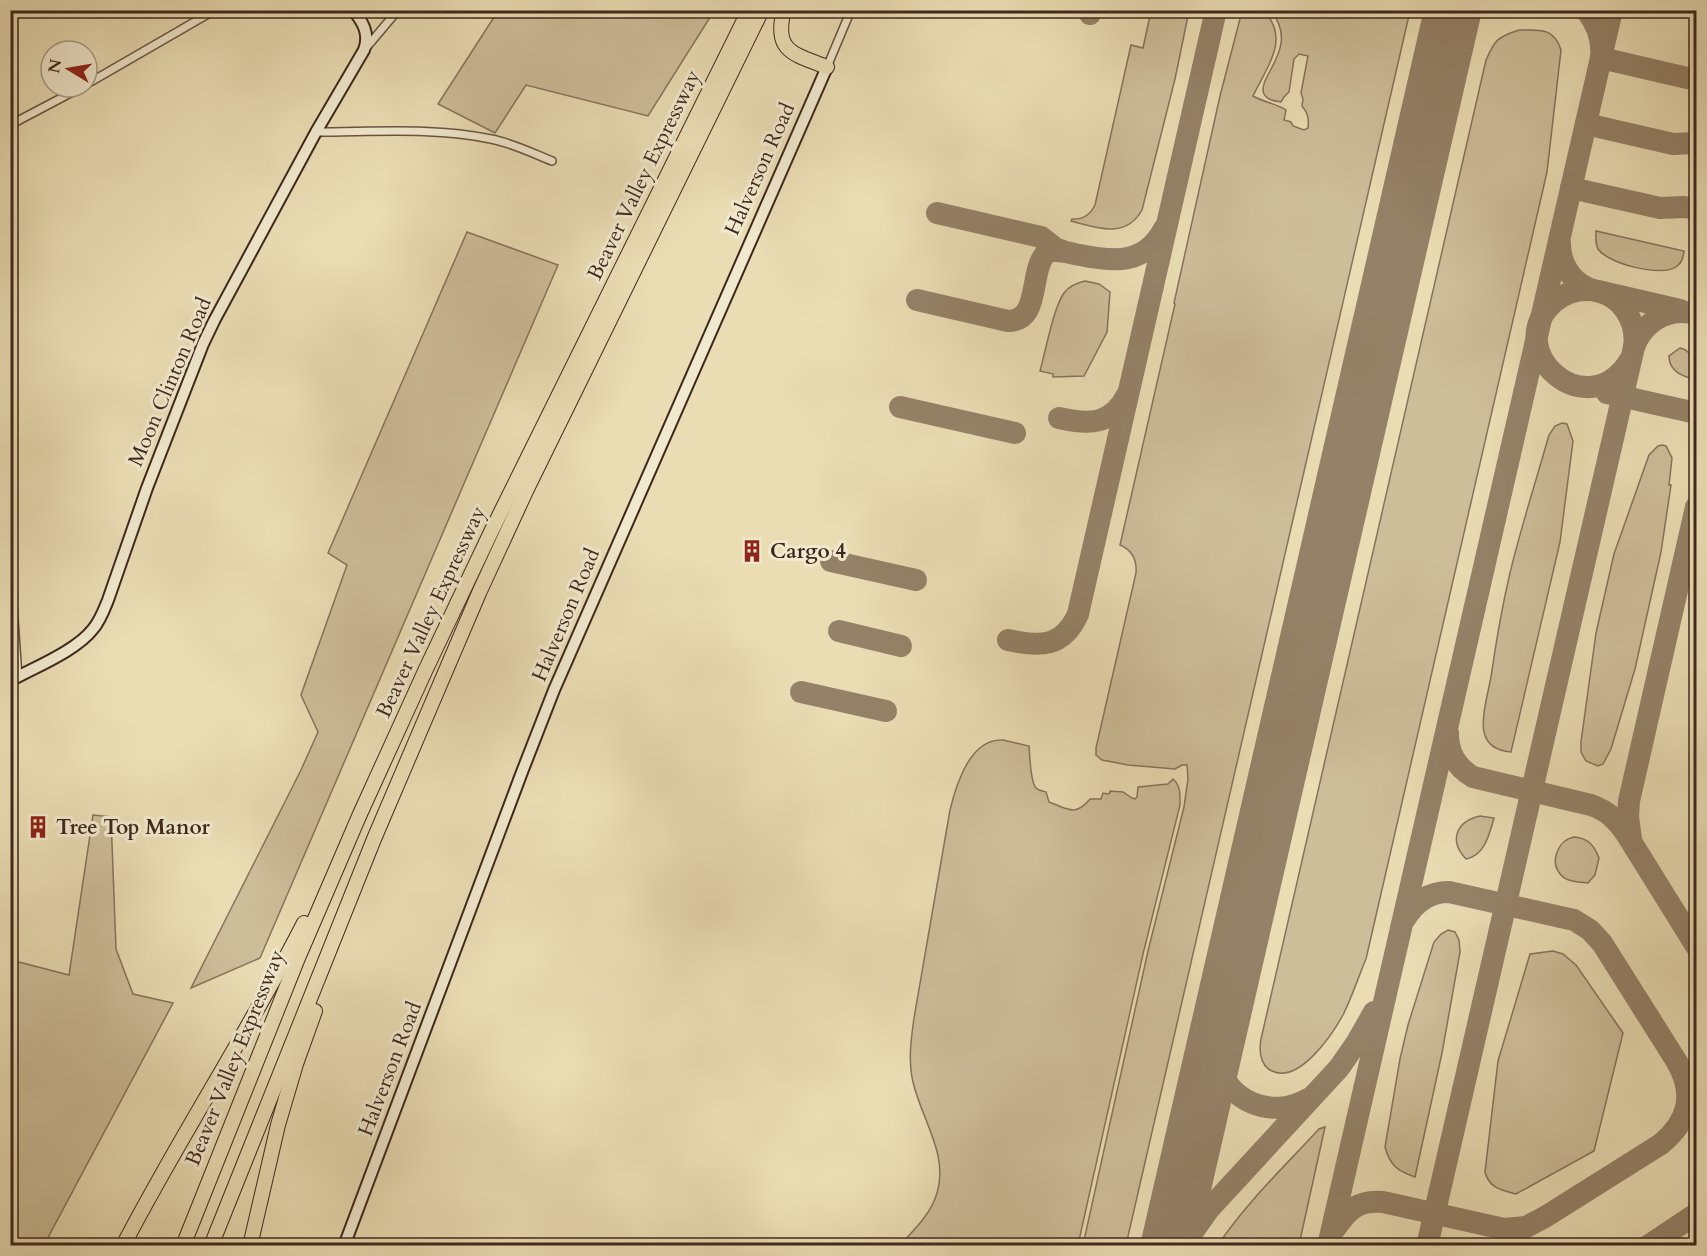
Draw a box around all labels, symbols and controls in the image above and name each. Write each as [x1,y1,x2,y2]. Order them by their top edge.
north arrow [39,39,99,99]
text: N [43,57,67,75]
street label: Beaver Valley Expressway [580,65,708,285]
street label: Halverson Road [718,98,802,240]
street label: Moon Clinton Road [121,293,219,471]
street label: Beaver Valley Expressway [369,501,493,723]
place label: Cargo 4 [770,537,846,566]
building icon: Cargo 4 [739,538,765,564]
street label: Halverson Road [525,544,607,686]
place label: Tree Top Manor [56,813,211,842]
building icon: Tree Top Manor [25,814,51,840]
street label: Beaver Valley Expressway [178,946,292,1170]
street label: Halverson Road [351,998,429,1140]

